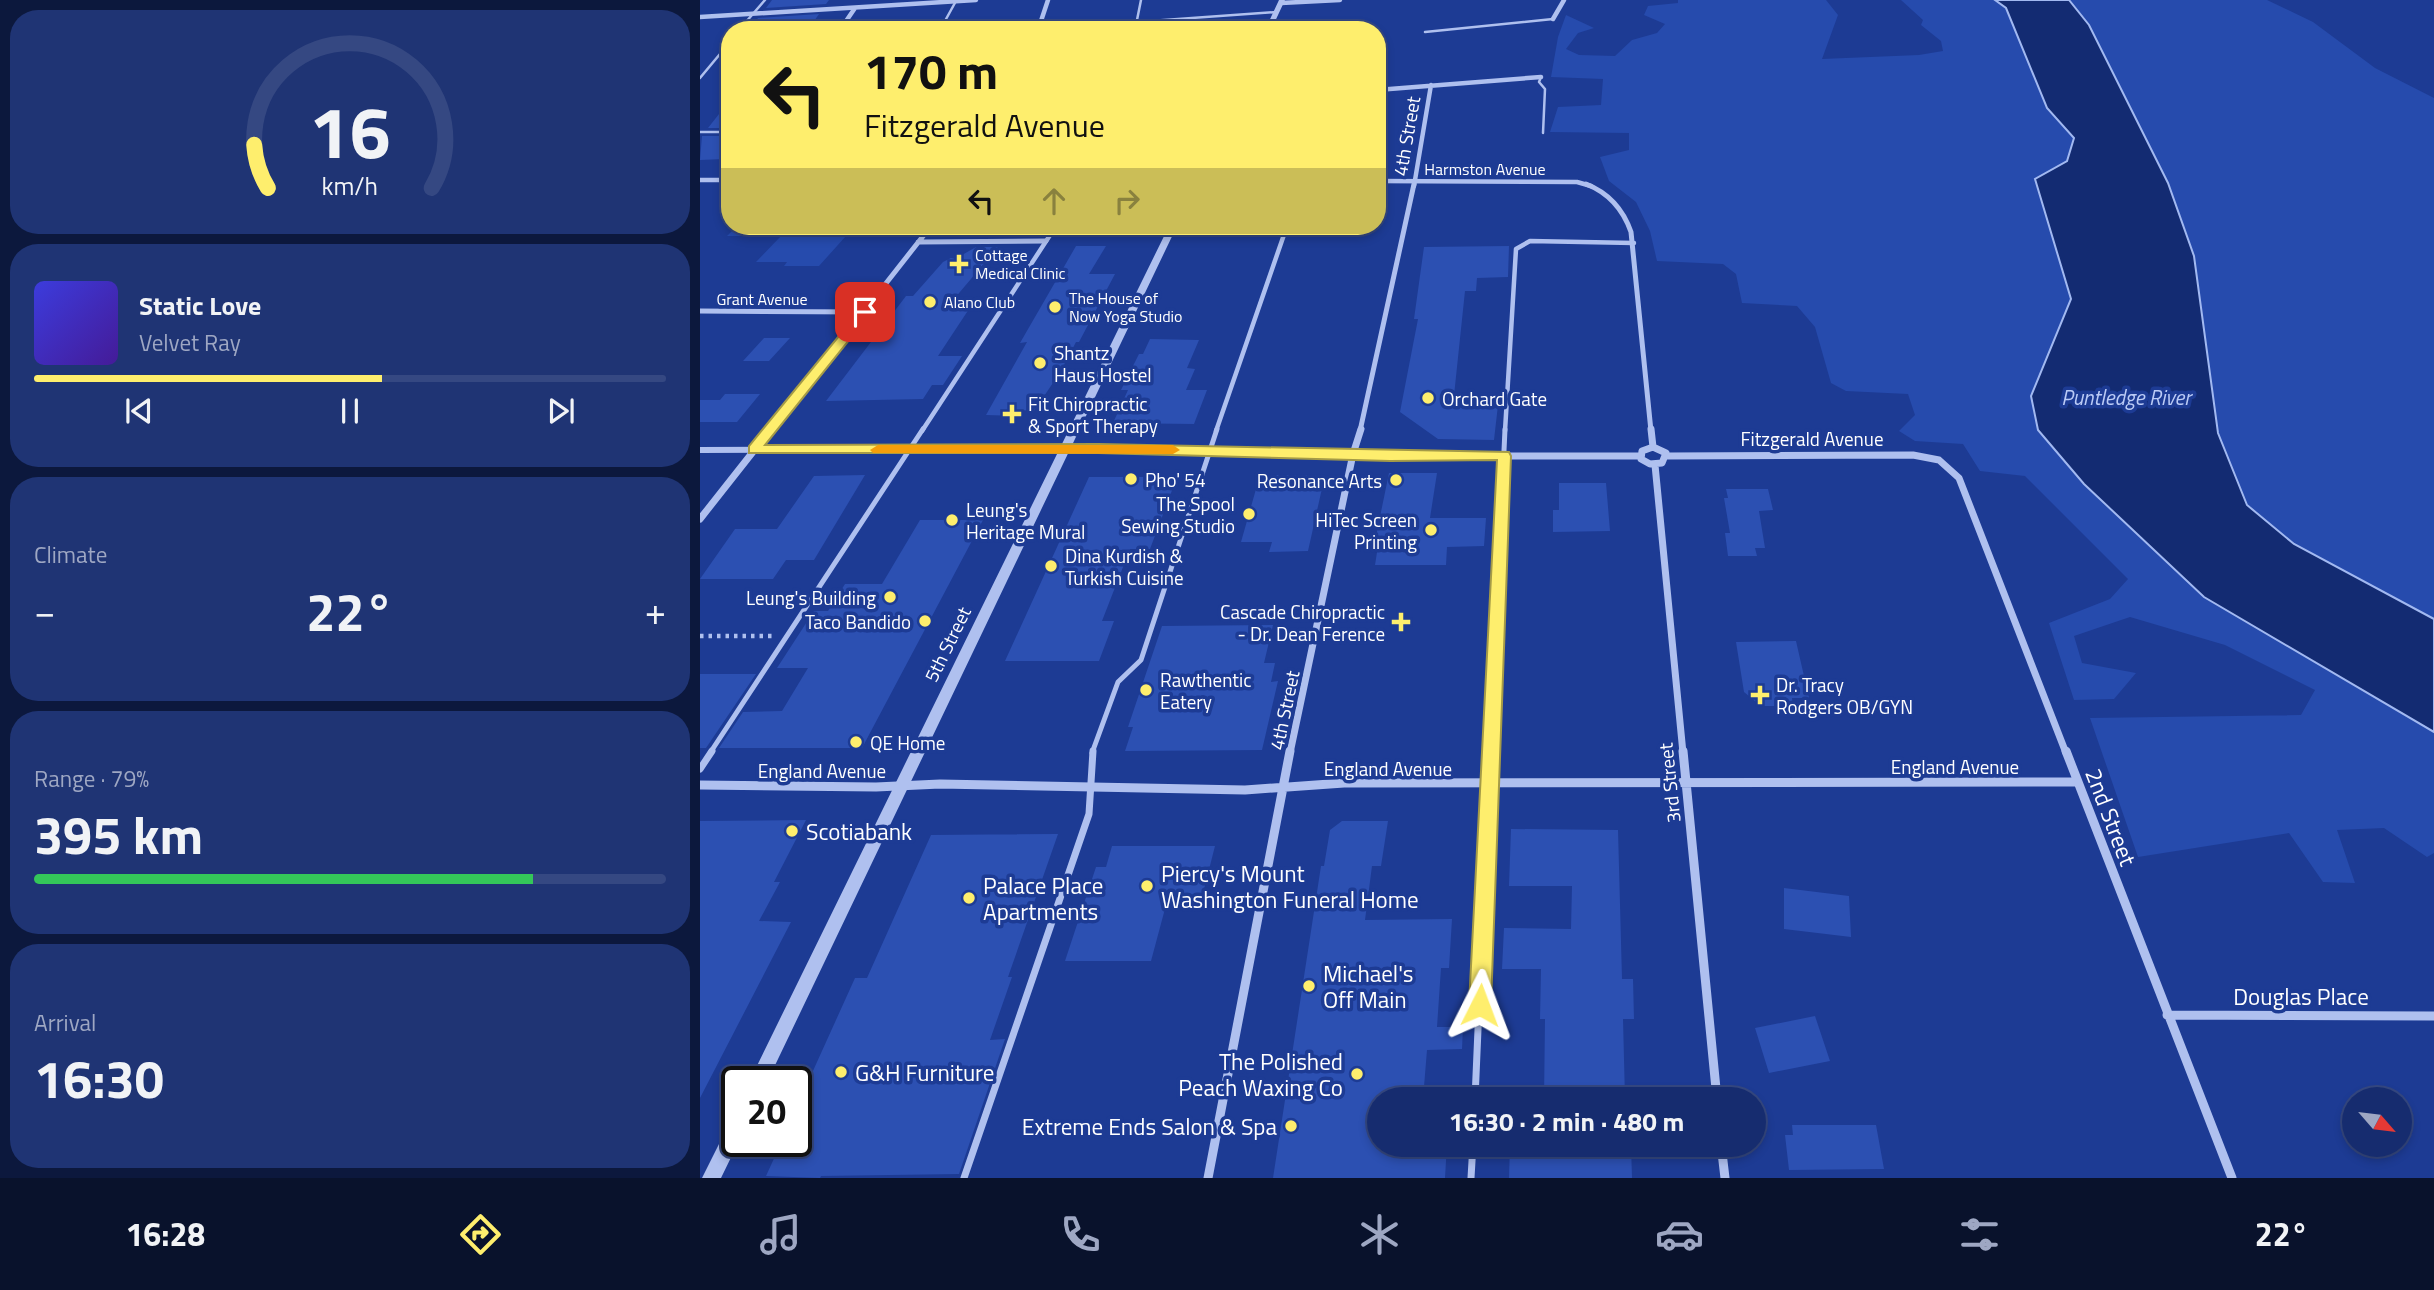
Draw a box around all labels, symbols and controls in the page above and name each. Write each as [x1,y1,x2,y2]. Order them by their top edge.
text: 170 m [864,33,998,108]
icon: left [749,49,840,140]
text: 16 [309,76,391,186]
street label: 4th Street [1385,93,1427,178]
text: Fitzgerald Avenue [864,101,1105,149]
street label: Harmston Avenue [1424,157,1546,181]
text: km/h [322,167,378,205]
icon: left [962,182,1000,220]
icon: ahead [1035,182,1073,220]
icon: right [1108,182,1146,220]
place label: Cottage Medical Clinic [975,243,1066,285]
marker: Cottage Medical Clinic [949,254,969,274]
pin [835,282,895,342]
text: Static Love [139,286,261,325]
place label: The House of Now Yoga Studio [1069,286,1183,328]
street label: Grant Avenue [716,287,808,311]
place label: Alano Club [944,290,1015,314]
icon: arrive [846,293,884,331]
marker: Alano Club [922,294,938,310]
marker: The House of Now Yoga Studio [1047,299,1063,315]
text: Velvet Ray [139,325,241,360]
place label: Shantz Haus Hostel [1054,338,1152,389]
marker: Shantz Haus Hostel [1032,355,1048,371]
water label: Puntledge River [2061,381,2193,413]
place label: Orchard Gate [1442,384,1547,413]
place label: Fit Chiropractic & Sport Therapy [1028,389,1158,440]
marker: Orchard Gate [1420,390,1436,406]
icon: previous [120,392,158,430]
icon: pause [331,392,369,430]
icon: next [542,392,580,430]
marker: Fit Chiropractic & Sport Therapy [1002,404,1022,424]
street label: Fitzgerald Avenue [1741,424,1883,453]
place label: Pho' 54 [1145,465,1206,494]
place label: Resonance Arts [1257,466,1382,495]
marker: Pho' 54 [1123,471,1139,487]
marker: Resonance Arts [1388,472,1404,488]
place label: The Spool Sewing Studio [1121,489,1235,540]
place label: Leung's Heritage Mural [966,495,1085,546]
place label: HiTec Screen Printing [1315,505,1417,556]
marker: The Spool Sewing Studio [1241,506,1257,522]
marker: Leung's Heritage Mural [944,512,960,528]
marker: HiTec Screen Printing [1423,522,1439,538]
text: Climate [34,537,107,572]
place label: Dina Kurdish & Turkish Cuisine [1065,541,1184,592]
marker: Dina Kurdish & Turkish Cuisine [1043,558,1059,574]
text: 22° [306,572,394,651]
text: − [34,582,55,640]
text: + [645,582,666,640]
place label: Leung's Building [746,583,876,612]
marker: Leung's Building [882,589,898,605]
place label: Cascade Chiropractic - Dr. Dean Ference [1220,597,1385,648]
street label: 5th Street [916,601,978,687]
place label: Taco Bandido [805,607,911,636]
marker: Cascade Chiropractic - Dr. Dean Ference [1391,612,1411,632]
marker: Taco Bandido [917,613,933,629]
place label: Rawthentic Eatery [1160,665,1251,716]
street label: 4th Street [1261,667,1307,752]
place label: Dr. Tracy Rodgers OB/GYN [1776,670,1913,721]
marker: Rawthentic Eatery [1138,682,1154,698]
marker: Dr. Tracy Rodgers OB/GYN [1750,685,1770,705]
place label: QE Home [870,728,945,757]
marker: QE Home [848,734,864,750]
street label: 3rd Street [1650,741,1688,824]
street label: England Avenue [1891,752,2019,781]
street label: England Avenue [1324,754,1452,783]
street label: England Avenue [758,756,886,785]
text: Range · 79% [34,761,149,796]
street label: 2nd Street [2076,763,2146,871]
text: 395 km [34,795,203,874]
place label: Scotiabank [806,814,912,849]
marker: Scotiabank [784,823,800,839]
place label: Piercy's Mount Washington Funeral Home [1161,856,1419,917]
place label: Palace Place Apartments [983,868,1103,929]
marker: Piercy's Mount Washington Funeral Home [1139,878,1155,894]
marker: Palace Place Apartments [961,890,977,906]
place label: Michael's Off Main [1323,956,1414,1017]
position arrow [1443,968,1517,1042]
marker: Michael's Off Main [1301,978,1317,994]
street label: Douglas Place [2233,979,2369,1014]
text: Arrival [34,1005,96,1040]
text: 16:30 [34,1039,164,1118]
place label: The Polished Peach Waxing Co [1178,1044,1343,1105]
place label: G&H Furniture [855,1055,994,1090]
marker: G&H Furniture [833,1064,849,1080]
speed limit sign: 20 [721,1066,812,1157]
marker: The Polished Peach Waxing Co [1349,1066,1365,1082]
north arrow [2342,1087,2412,1157]
map controls [2342,1087,2412,1157]
text: 16:30 · 2 min · 480 m [1449,1102,1684,1141]
place label: Extreme Ends Salon & Spa [1022,1109,1277,1144]
marker: Extreme Ends Salon & Spa [1283,1118,1299,1134]
text: 16:28 [125,1210,205,1258]
icon: directions [456,1210,505,1259]
icon: music [756,1210,805,1259]
icon: phone [1056,1210,1105,1259]
icon: climate [1355,1210,1404,1259]
icon: car [1655,1210,1704,1259]
icon: filters [1955,1210,2004,1259]
text: 22° [2255,1210,2309,1258]

